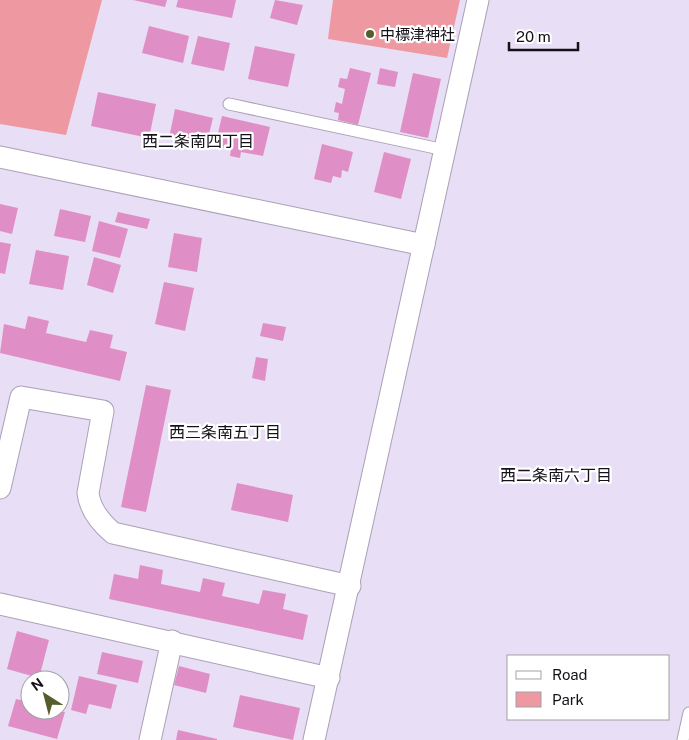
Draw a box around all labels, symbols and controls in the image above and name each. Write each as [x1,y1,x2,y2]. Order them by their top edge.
scale bar [509,20,578,52]
place label: 中標津神社 [380,26,455,43]
marker: 中標津神社 [364,28,376,40]
text: 20 m [516,28,551,45]
district label: 西二条南四丁目 [142,132,254,151]
district label: 西三条南五丁目 [169,423,281,442]
district label: 西二条南六丁目 [500,466,612,485]
legend [507,655,669,720]
text: Road [552,666,588,683]
north arrow [20,670,70,720]
text: N [28,675,46,694]
text: Park [552,691,584,708]

